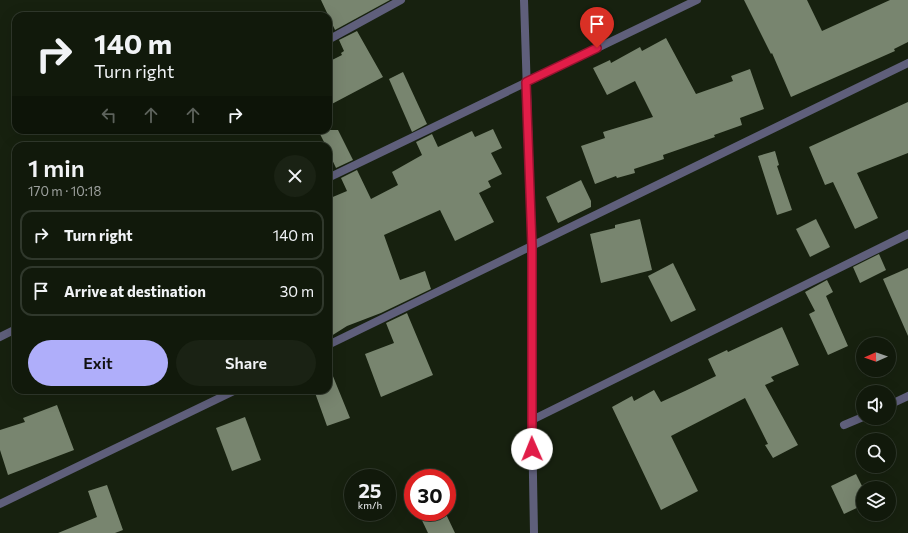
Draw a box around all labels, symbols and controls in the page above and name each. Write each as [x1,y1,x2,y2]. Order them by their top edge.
pin [580,7.0,614,48]
icon: arrive [586,13,608,35]
text: 140 m [94,26,172,60]
icon: right [28,28,80,80]
text: Turn right [94,60,174,82]
icon: left [98,104,120,126]
icon: ahead [140,104,162,126]
icon: ahead [182,104,204,126]
icon: right [224,104,246,126]
text: 1 min [28,153,85,182]
button: close [274,155,316,197]
text: 170 m · 10:18 [28,183,101,199]
icon: right [30,224,52,246]
text: Turn right [64,226,133,244]
text: 140 m [273,226,314,244]
icon: arrive [30,280,52,302]
text: Arrive at destination [64,282,206,300]
text: 30 m [280,282,314,300]
north arrow [856,337,896,377]
map controls [856,337,896,521]
button: Exit [28,340,168,386]
button: Share [176,340,316,386]
button: sound [856,385,896,425]
position arrow [511,428,553,470]
button: search [856,433,896,473]
speed limit sign: 30 [404,469,456,521]
text: 25 [358,478,382,502]
button: layers [856,481,896,521]
text: km/h [358,499,382,511]

